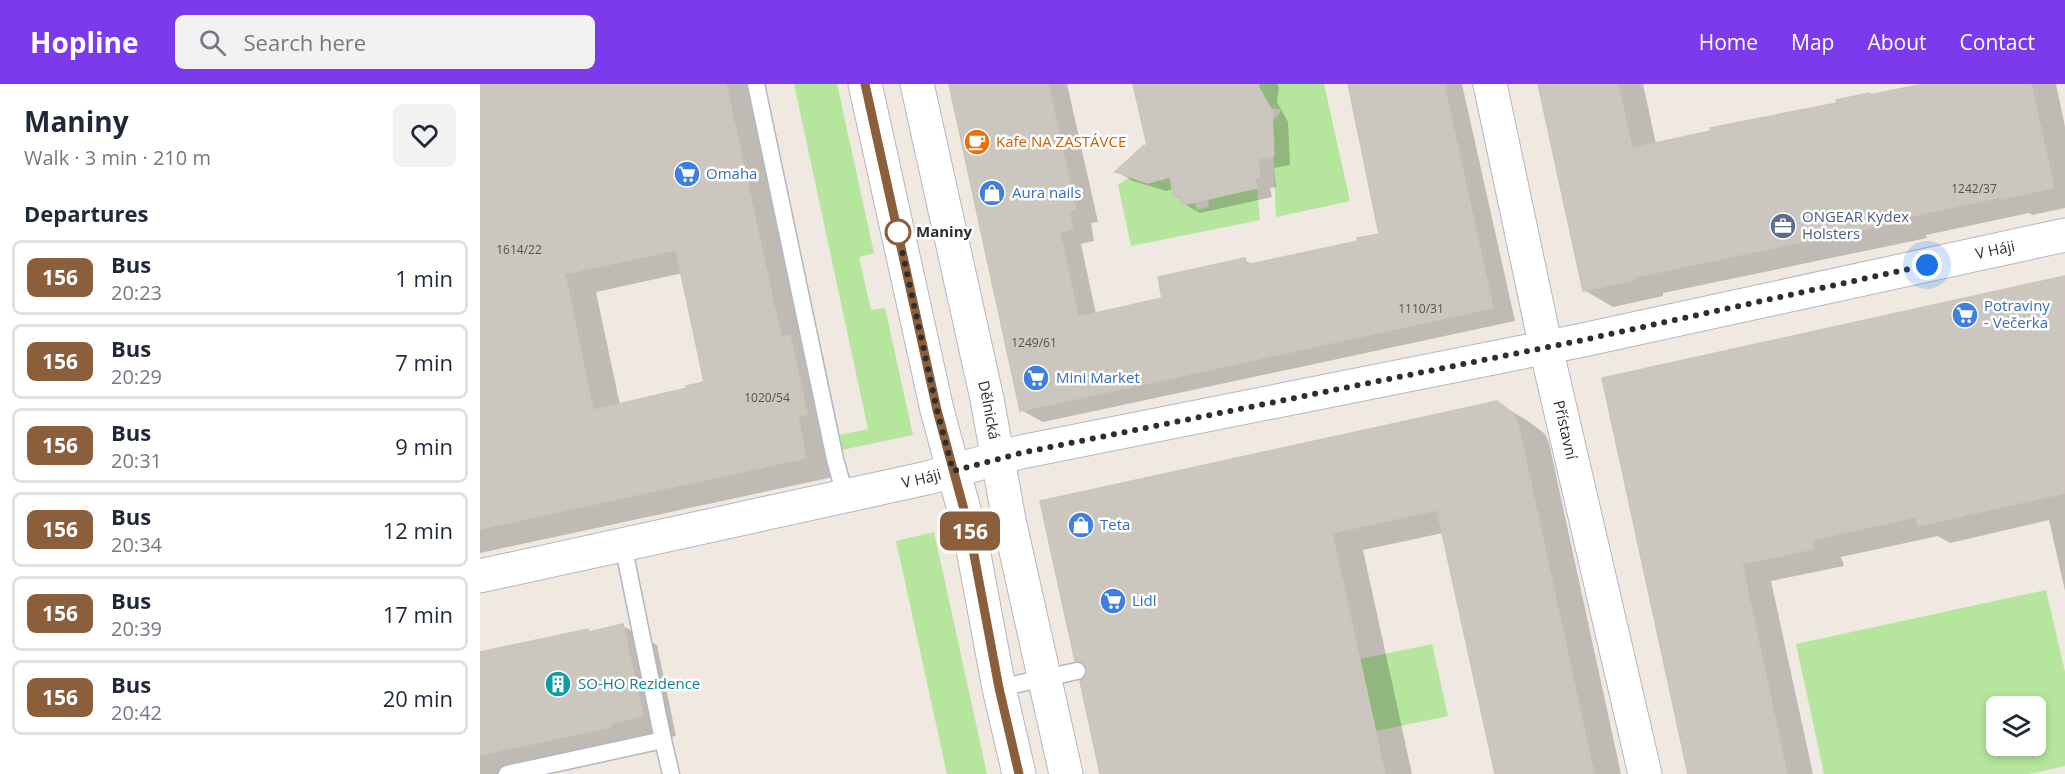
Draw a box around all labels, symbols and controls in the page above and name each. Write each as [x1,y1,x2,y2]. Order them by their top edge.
search box [175,15,595,69]
text: Hopline [30,23,139,61]
icon: search [196,26,229,59]
text: Search here [244,27,366,57]
text: Home [1699,28,1758,56]
text: Map [1791,28,1834,56]
text: About [1867,28,1927,56]
text: Contact [1960,28,2035,56]
text: Maniny [24,102,129,140]
button: heart [393,104,456,167]
cafe icon: Kafe NA ZASTÁVCE [962,127,992,157]
place label: Kafe NA ZASTÁVCE [996,131,1126,151]
text: Walk · 3 min · 210 m [24,144,211,171]
supermarket icon: Omaha [672,159,702,189]
place label: Omaha [706,163,757,183]
shop icon: Aura nails [977,178,1007,208]
house number: 1242/37 [1951,180,1997,197]
place label: Aura nails [1012,182,1081,202]
text: Departures [24,198,148,228]
place label: ONGEAR Kydex Holsters [1802,206,1909,243]
office icon: ONGEAR Kydex Holsters [1768,211,1798,241]
marker: Maniny [885,219,911,245]
place label: Maniny [916,221,972,241]
street label: V Háji [1973,235,2017,263]
house number: 1614/22 [496,241,542,258]
text: Bus [111,249,151,279]
your location [1912,250,1942,280]
text: 156 [42,263,78,291]
text: 1 min [395,263,453,293]
text: 20:23 [111,279,162,306]
place label: Potraviny - Večerka [1984,295,2050,332]
house number: 1110/31 [1398,300,1444,317]
supermarket icon: Potraviny - Večerka [1950,300,1980,330]
text: Bus [111,333,151,363]
house number: 1249/61 [1011,334,1057,351]
text: 156 [42,347,78,375]
text: 7 min [395,347,453,377]
text: 20:29 [111,363,162,390]
supermarket icon: Mini Market [1021,363,1051,393]
place label: Mini Market [1056,367,1140,387]
street label: Dělnická [974,379,1005,441]
house number: 1020/54 [744,389,790,406]
street label: Přístavní [1549,398,1583,463]
text: Bus [111,417,151,447]
text: 156 [42,431,78,459]
text: 9 min [395,431,453,461]
text: 20:31 [111,447,162,474]
street label: V Háji [900,464,943,492]
text: Bus [111,501,151,531]
shop icon: Teta [1066,510,1096,540]
line badge: 156 [936,512,1004,550]
place label: Teta [1100,514,1130,534]
text: 156 [42,515,78,543]
text: 12 min [383,515,453,545]
text: 156 [952,517,988,545]
text: 20:34 [111,531,162,558]
text: Bus [111,585,151,615]
supermarket icon: Lidl [1098,586,1128,616]
place label: Lidl [1132,590,1157,610]
text: 156 [42,599,78,627]
text: 17 min [383,599,453,629]
text: 20:39 [111,615,162,642]
text: Bus [111,669,151,699]
building icon: SO-HO Rezidence [543,669,573,699]
place label: SO-HO Rezidence [578,673,700,693]
text: 156 [42,683,78,711]
text: 20 min [383,683,453,713]
map controls [1986,696,2046,756]
button: layers [1986,696,2046,756]
text: 20:42 [111,699,162,726]

